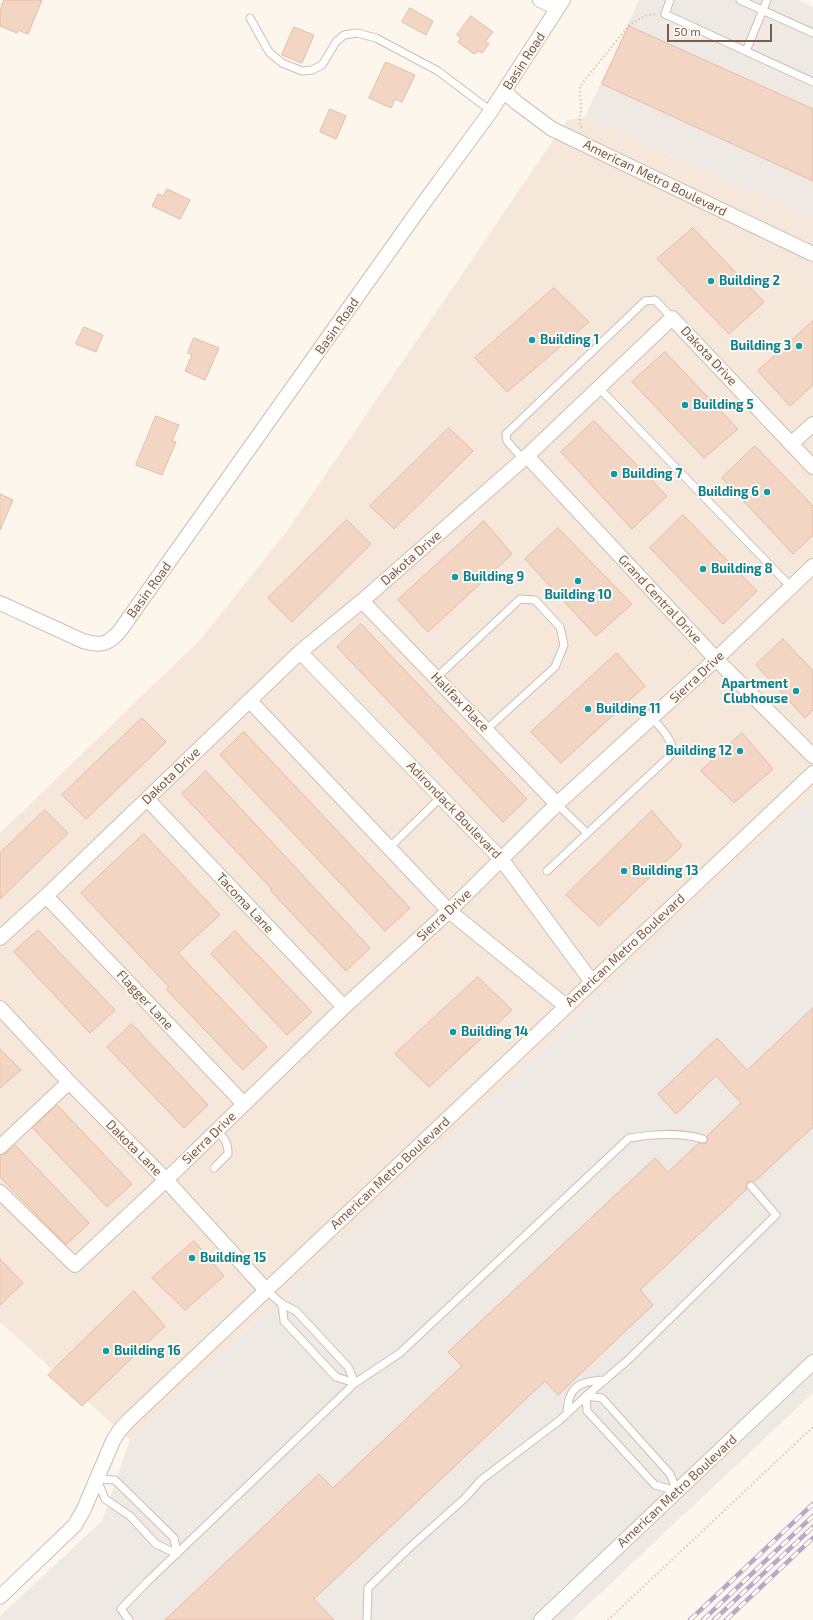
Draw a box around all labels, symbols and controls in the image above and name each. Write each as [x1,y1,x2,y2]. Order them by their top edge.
scale bar [669,16,774,42]
text: 50 m [674,24,701,38]
street label: Basin Road [500,29,548,93]
street label: American Metro Boulevard [581,136,729,220]
place label: Building 2 [719,273,780,289]
marker: Building 2 [706,276,716,286]
street label: Basin Road [312,295,362,357]
street label: Dakota Drive [678,323,740,389]
place label: Building 1 [540,332,599,348]
marker: Building 1 [527,335,537,345]
place label: Building 3 [730,338,791,354]
marker: Building 3 [794,341,804,351]
place label: Building 5 [693,397,754,413]
marker: Building 5 [680,400,690,410]
place label: Building 7 [622,466,682,482]
marker: Building 7 [609,469,619,479]
place label: Building 6 [698,484,759,500]
marker: Building 6 [762,487,772,497]
street label: Dakota Drive [377,527,445,589]
street label: Grand Central Drive [615,552,705,646]
street label: Basin Road [123,559,175,621]
place label: Building 8 [711,561,773,577]
marker: Building 8 [698,564,708,574]
place label: Building 9 [463,569,524,585]
marker: Building 9 [450,572,460,582]
marker: Building 10 [573,576,583,586]
place label: Building 10 [544,587,612,603]
street label: Sierra Drive [667,648,727,706]
street label: Halifax Place [428,669,492,735]
place label: Apartment Clubhouse [721,676,788,707]
marker: Apartment Clubhouse [791,686,801,696]
place label: Building 11 [596,701,661,717]
marker: Building 11 [583,704,593,714]
place label: Building 12 [665,743,732,759]
street label: Dakota Drive [138,744,204,808]
marker: Building 12 [735,746,745,756]
street label: Adirondack Boulevard [403,758,505,862]
place label: Building 13 [632,863,698,879]
marker: Building 13 [619,866,629,876]
street label: Tacoma Lane [213,870,277,936]
street label: Sierra Drive [414,886,474,944]
street label: American Metro Boulevard [562,891,688,1009]
street label: Flagger Lane [113,967,177,1033]
place label: Building 14 [461,1024,528,1040]
marker: Building 14 [448,1027,458,1037]
street label: Sierra Drive [179,1108,239,1168]
street label: American Metro Boulevard [327,1114,453,1232]
street label: Dakota Lane [103,1117,165,1179]
place label: Building 15 [200,1250,266,1266]
marker: Building 15 [187,1253,197,1263]
place label: Building 16 [114,1343,181,1359]
marker: Building 16 [101,1346,111,1356]
street label: American Metro Boulevard [614,1432,740,1550]

